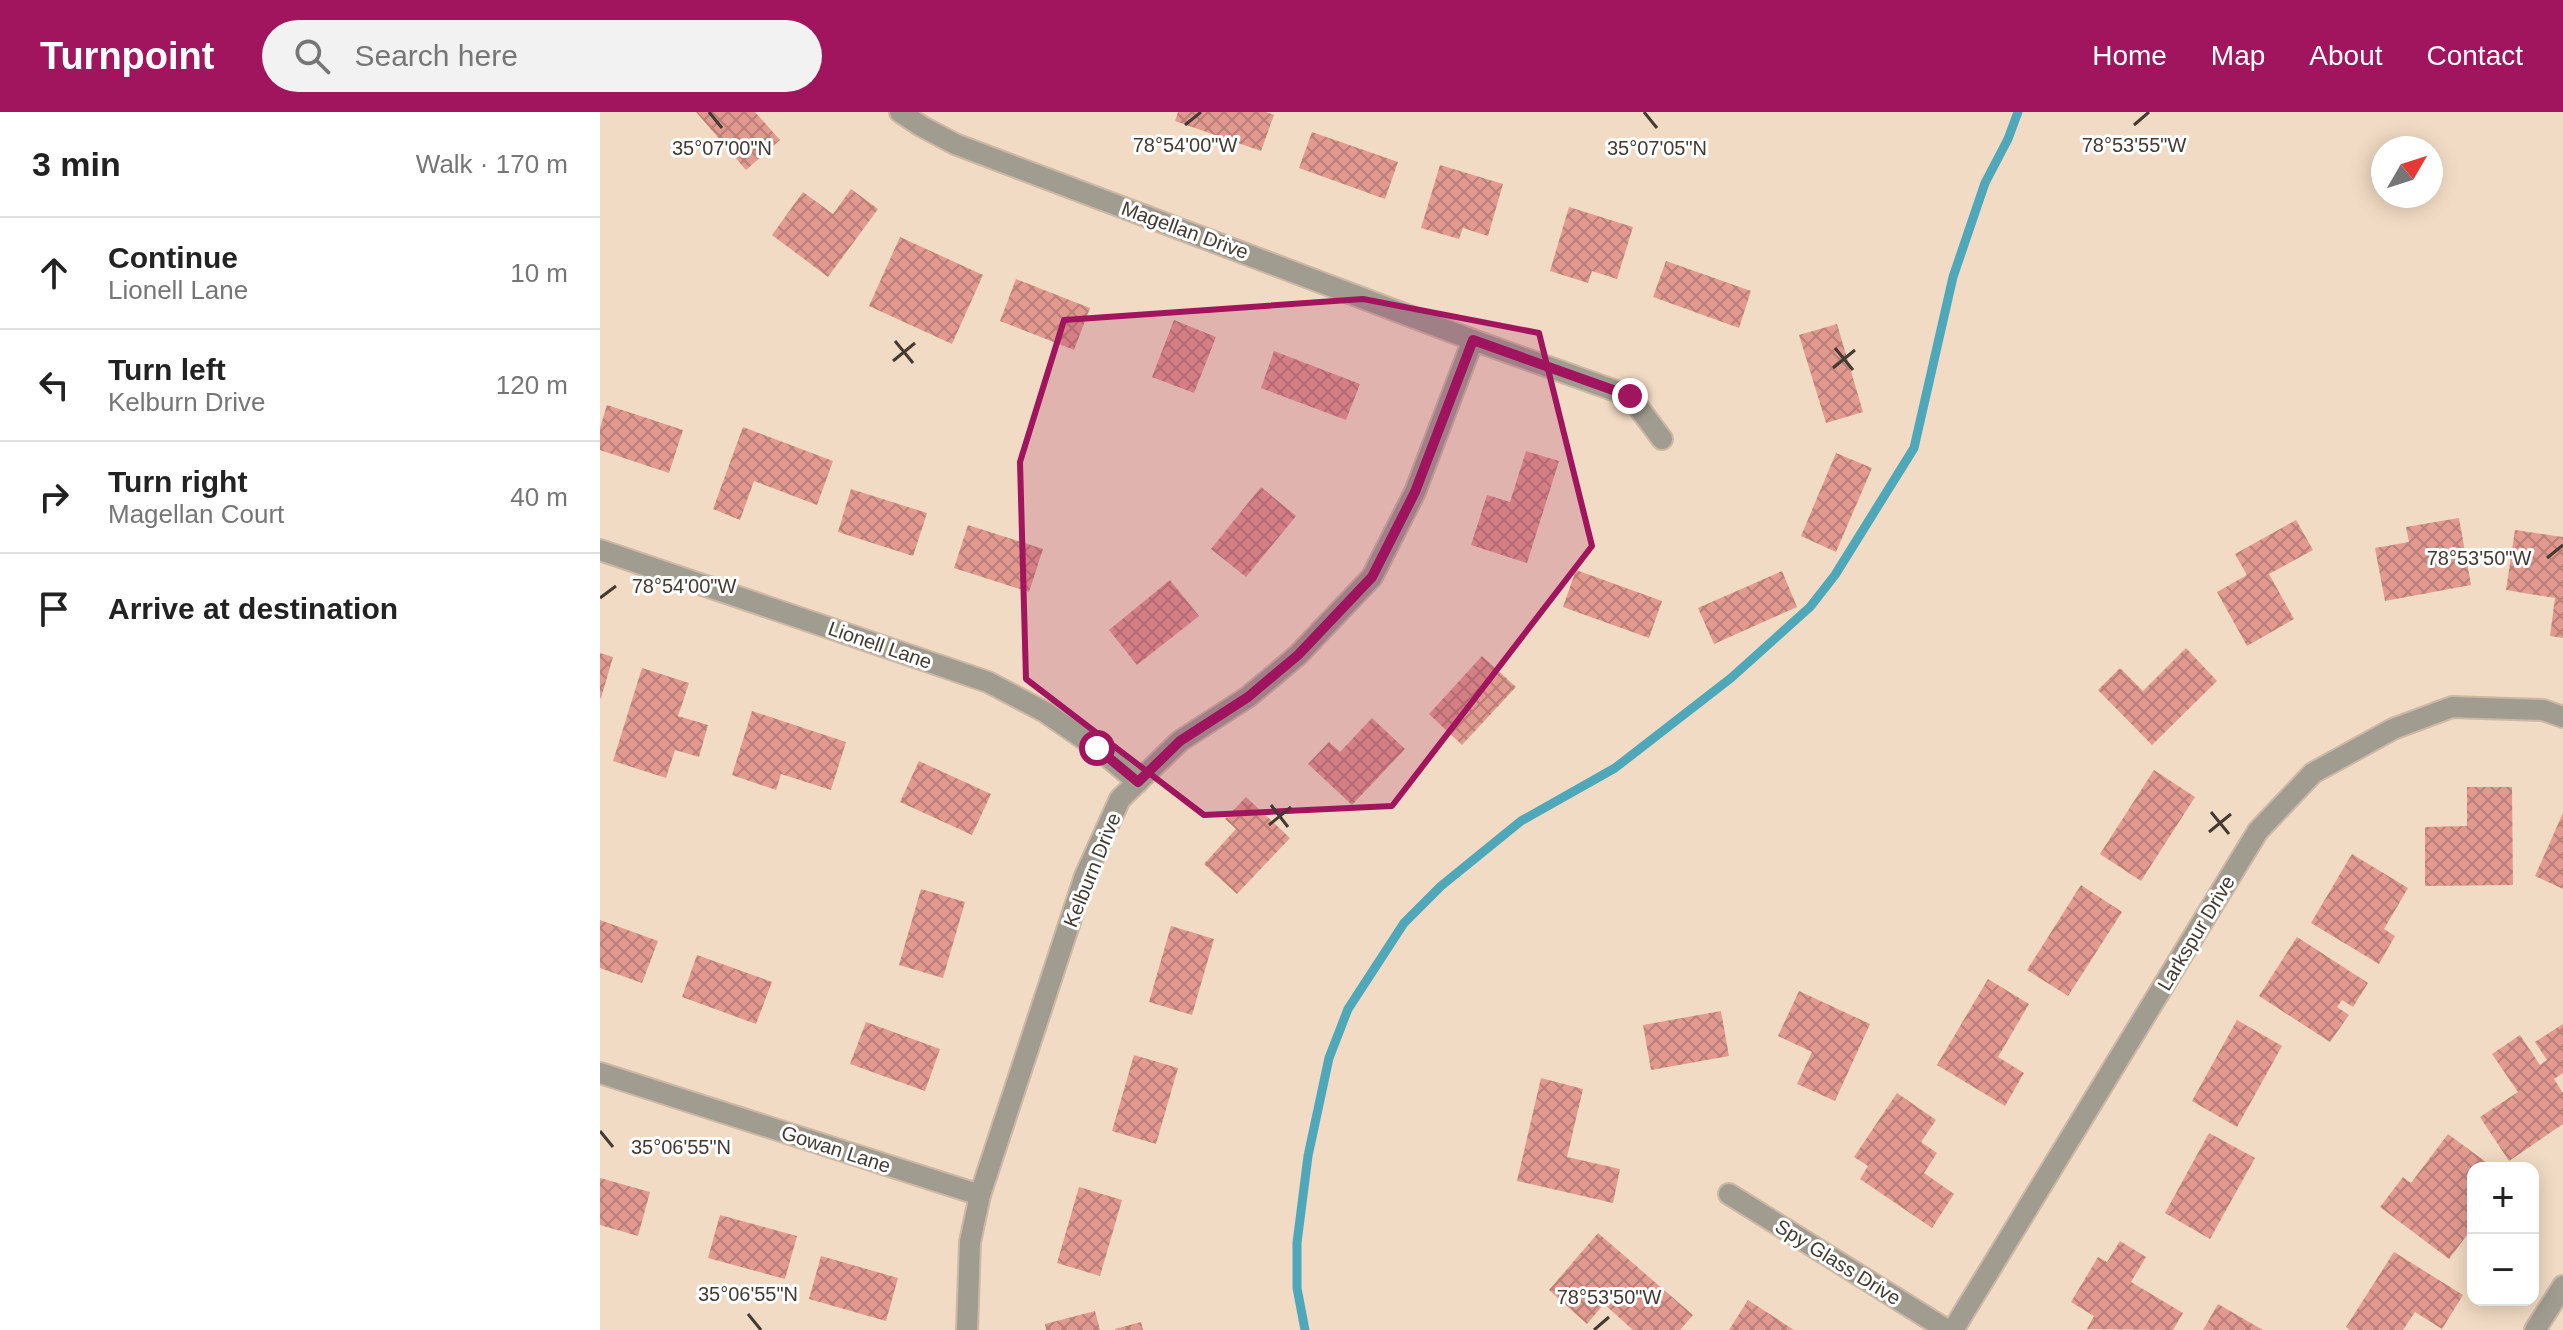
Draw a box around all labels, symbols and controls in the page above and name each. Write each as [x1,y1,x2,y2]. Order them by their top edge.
search box [262,20,822,92]
icon: search [290,34,334,78]
text: Turnpoint [40,35,214,77]
text: Search here [354,39,518,72]
text: Home [2092,40,2167,71]
text: Map [2211,40,2265,71]
text: About [2309,40,2383,71]
text: Contact [2427,40,2523,71]
text: 78°54'00"W [1133,134,1237,156]
text: 78°53'55"W [2082,134,2186,156]
north arrow [2371,136,2443,208]
text: 35°07'00"N [672,137,772,159]
text: 35°07'05"N [1607,137,1707,159]
text: 3 min [32,145,121,183]
text: Walk · 170 m [416,149,568,179]
street label: Magellan Drive [1119,197,1251,263]
text: Continue [108,241,238,274]
icon: ahead [32,251,76,295]
text: 10 m [510,258,568,288]
text: Lionell Lane [108,275,248,305]
text: Turn left [108,353,226,386]
icon: left [32,363,76,407]
text: 120 m [496,370,568,400]
route end [1612,378,1648,414]
text: Kelburn Drive [108,387,266,417]
text: Turn right [108,465,247,498]
icon: right [32,475,76,519]
text: 40 m [510,482,568,512]
text: Magellan Court [108,499,284,529]
text: 78°53'50"W [2427,547,2531,569]
text: 78°54'00"W [632,575,736,597]
icon: arrive [32,587,76,631]
text: Arrive at destination [108,592,398,625]
street label: Lionell Lane [825,617,935,673]
route start [1079,730,1115,766]
street label: Kelburn Drive [1059,810,1125,930]
street label: Larkspur Drive [2153,872,2239,994]
street label: Gowan Lane [779,1121,893,1177]
text: 35°06'55"N [631,1136,731,1158]
map controls [2467,1162,2539,1306]
button: + [2467,1162,2539,1234]
street label: Spy Glass Drive [1771,1215,1905,1309]
button: − [2467,1234,2539,1306]
text: 35°06'55"N [698,1283,798,1305]
text: 78°53'50"W [1557,1286,1661,1308]

